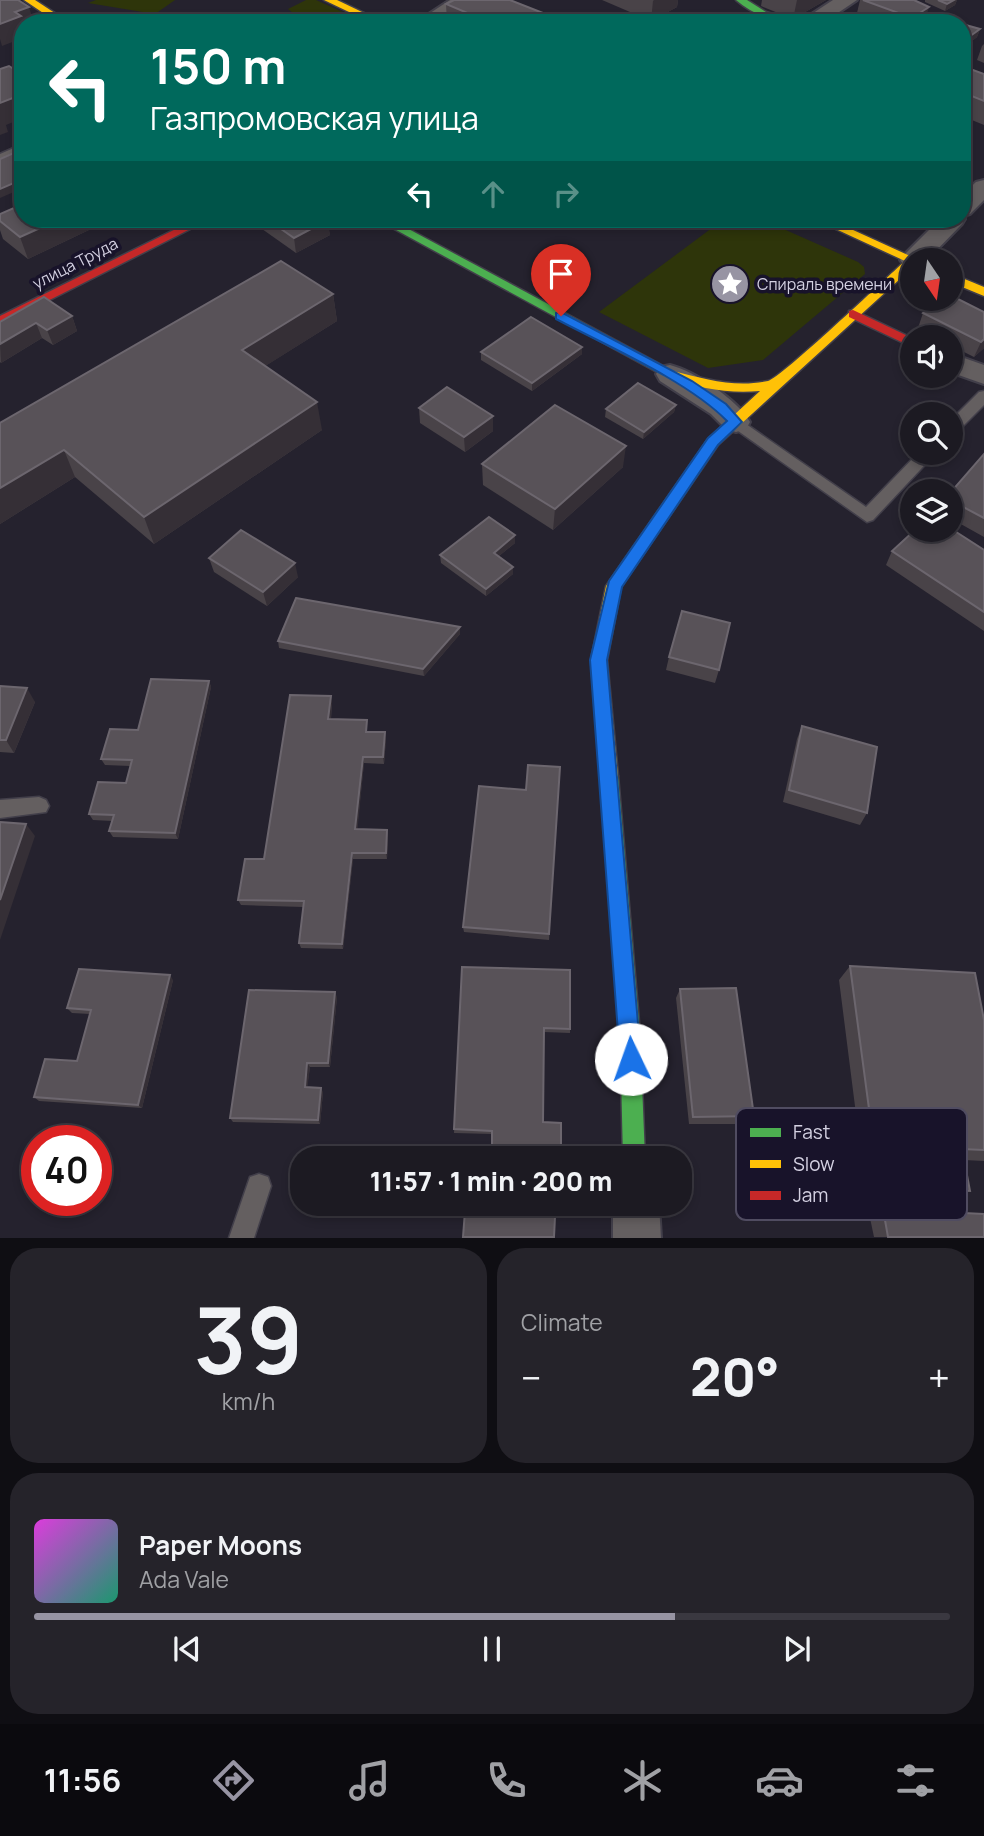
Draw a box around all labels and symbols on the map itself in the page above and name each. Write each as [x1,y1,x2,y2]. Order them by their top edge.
street label: улица Труда [29,232,121,294]
pin [531,244,591,316]
north arrow [900,248,962,312]
place icon: Спираль времени [709,263,751,305]
place label: Спираль времени [757,273,892,295]
position arrow [594,1022,668,1096]
legend [736,1108,967,1220]
text: Fast [793,1119,830,1145]
speed limit sign: 40 [21,1125,112,1216]
text: Slow [793,1151,835,1177]
text: Jam [793,1182,828,1208]

